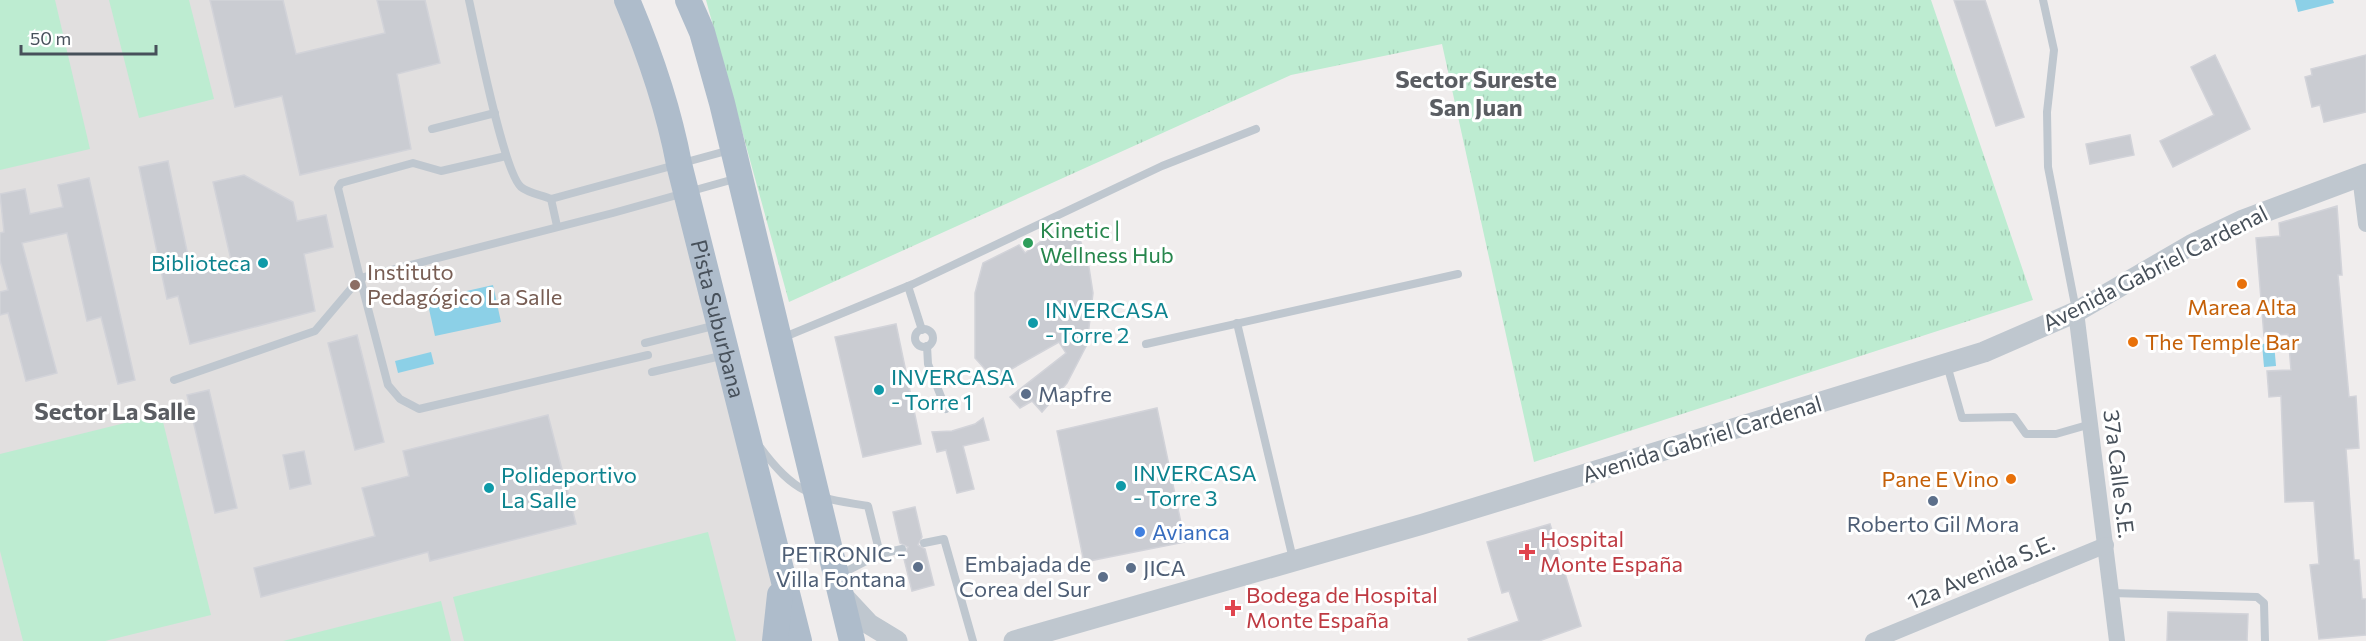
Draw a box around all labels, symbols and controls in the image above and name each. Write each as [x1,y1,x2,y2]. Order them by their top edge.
scale bar [21,18,156,56]
text: 50 m [30,27,71,49]
district label: Sector Sureste San Juan [1395,64,1557,121]
street label: Avenida Gabriel Cardenal [2038,199,2272,336]
place label: Kinetic | Wellness Hub [1040,216,1174,268]
marker: Kinetic | Wellness Hub [1021,236,1035,250]
street label: Pista Suburbana [686,237,751,401]
place label: Biblioteca [151,249,251,276]
marker: Biblioteca [256,256,270,270]
place label: Instituto Pedagógico La Salle [367,258,562,310]
marker: Marea Alta [2235,277,2249,291]
marker: Instituto Pedagógico La Salle [348,278,362,292]
place label: Marea Alta [2187,293,2297,320]
place label: INVERCASA - Torre 2 [1045,296,1169,348]
marker: INVERCASA - Torre 2 [1026,316,1040,330]
place label: The Temple Bar [2145,328,2300,355]
marker: The Temple Bar [2126,335,2140,349]
place label: INVERCASA - Torre 1 [891,363,1015,415]
place label: Mapfre [1038,380,1112,407]
marker: INVERCASA - Torre 1 [872,383,886,397]
marker: Mapfre [1019,387,1033,401]
street label: Avenida Gabriel Cardenal [1579,389,1825,488]
district label: Sector La Salle [34,396,196,425]
street label: 37a Calle S.E. [2098,408,2141,540]
place label: INVERCASA - Torre 3 [1133,459,1257,511]
place label: Polideportivo La Salle [501,461,637,513]
place label: Pane E Vino [1881,465,1999,492]
marker: Pane E Vino [2004,472,2018,486]
marker: INVERCASA - Torre 3 [1114,479,1128,493]
marker: Polideportivo La Salle [482,481,496,495]
marker: Roberto Gil Mora [1926,494,1940,508]
place label: Roberto Gil Mora [1847,510,2019,537]
place label: Avianca [1152,518,1230,545]
marker: Avianca [1133,525,1147,539]
place label: Hospital Monte España [1540,525,1683,577]
street label: 12a Avenida S.E. [1903,528,2058,615]
place label: PETRONIC - Villa Fontana [776,540,906,592]
marker: Hospital Monte España [1518,543,1536,561]
place label: Embajada de Corea del Sur [959,550,1091,602]
place label: JICA [1143,554,1186,581]
marker: PETRONIC - Villa Fontana [911,560,925,574]
marker: JICA [1124,561,1138,575]
marker: Embajada de Corea del Sur [1096,570,1110,584]
place label: Bodega de Hospital Monte España [1246,581,1438,633]
marker: Bodega de Hospital Monte España [1224,599,1242,617]

